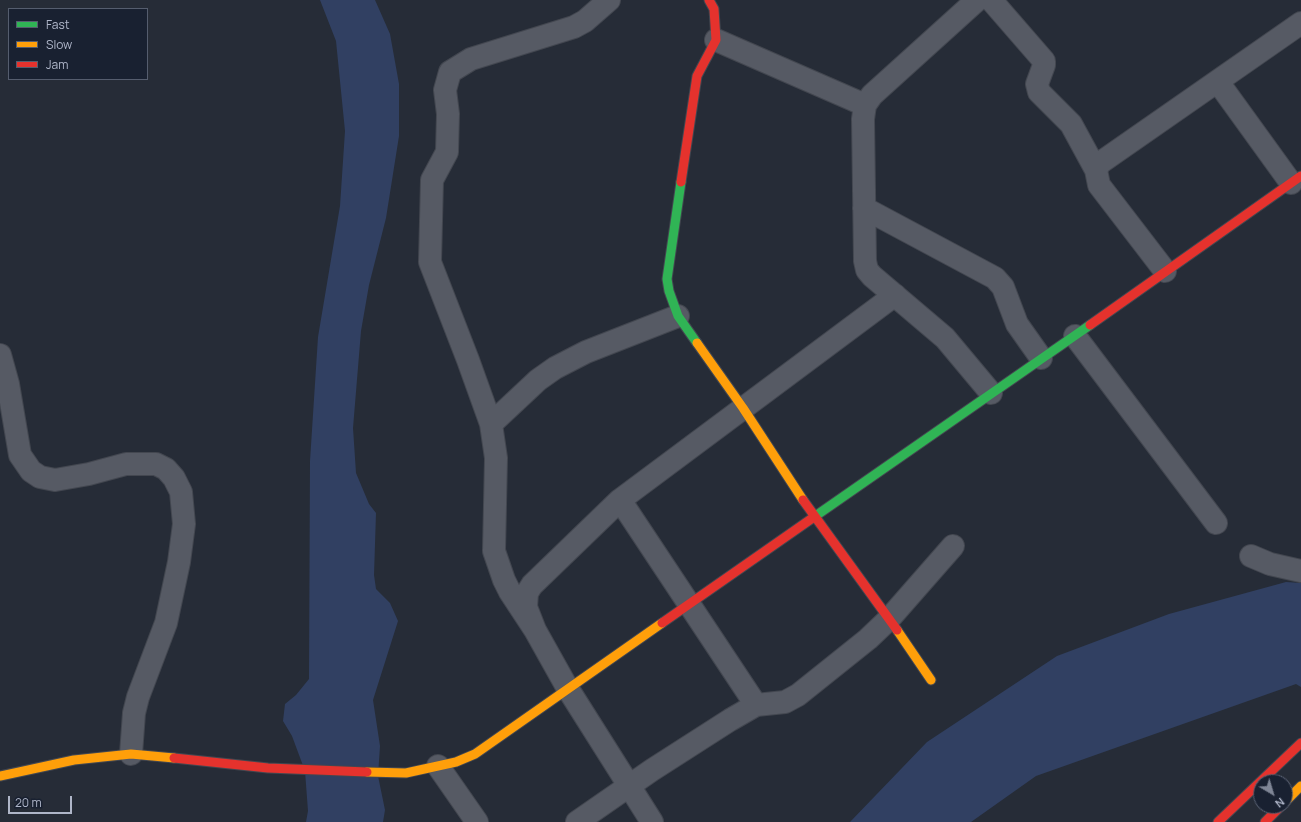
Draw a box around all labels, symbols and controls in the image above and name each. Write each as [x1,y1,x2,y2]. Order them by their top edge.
legend [8,8,148,80]
text: Fast [46,16,70,33]
text: Slow [46,36,72,53]
text: Jam [46,56,68,73]
north arrow [1253,774,1293,814]
scale bar [10,788,74,814]
text: 20 m [15,794,42,811]
text: N [1272,795,1288,811]

